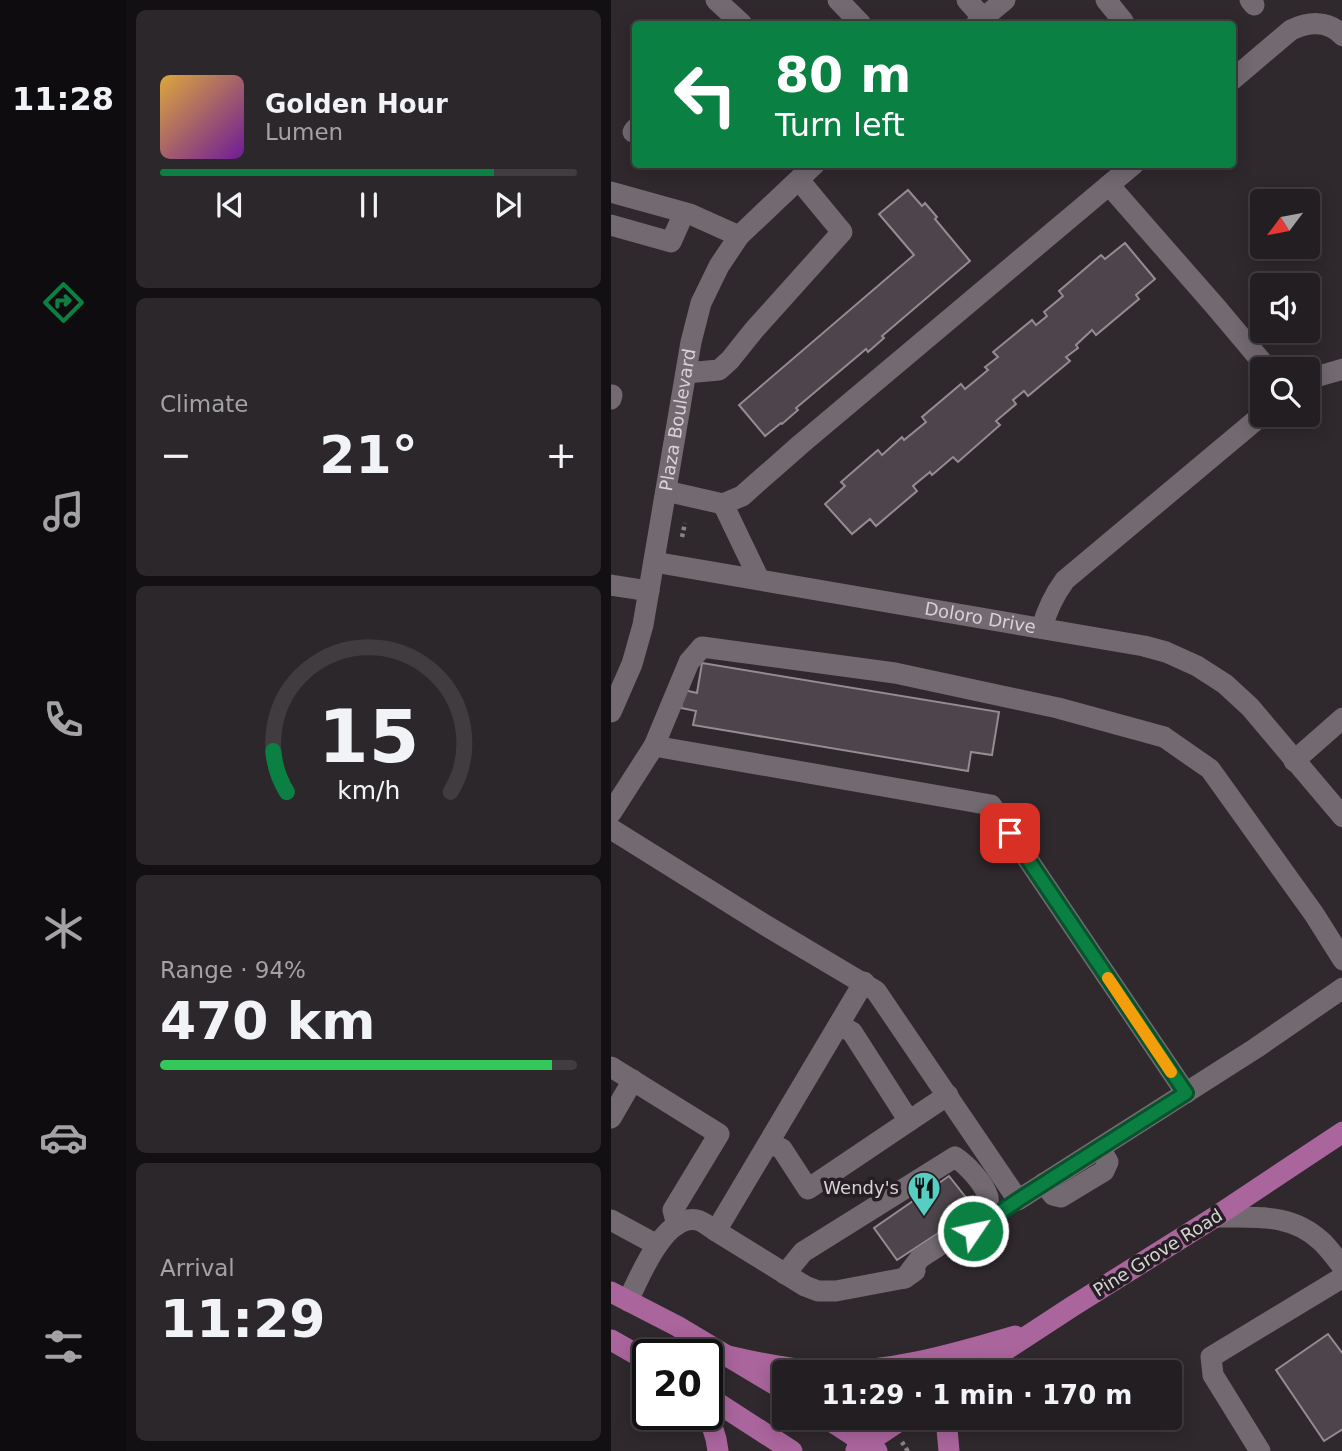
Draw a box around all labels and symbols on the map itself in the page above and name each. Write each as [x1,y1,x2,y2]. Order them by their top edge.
north arrow [1250,189,1320,259]
street label: Plaza Boulevard [655,347,700,493]
street label: Doloro Drive [923,598,1038,637]
pin [980,803,1040,863]
restaurant icon: Wendy's [905,1169,943,1218]
place label: Wendy's [823,1177,899,1198]
position arrow [936,1194,1010,1268]
street label: Pine Grove Road [1089,1204,1226,1301]
speed limit sign: 20 [632,1339,723,1430]

